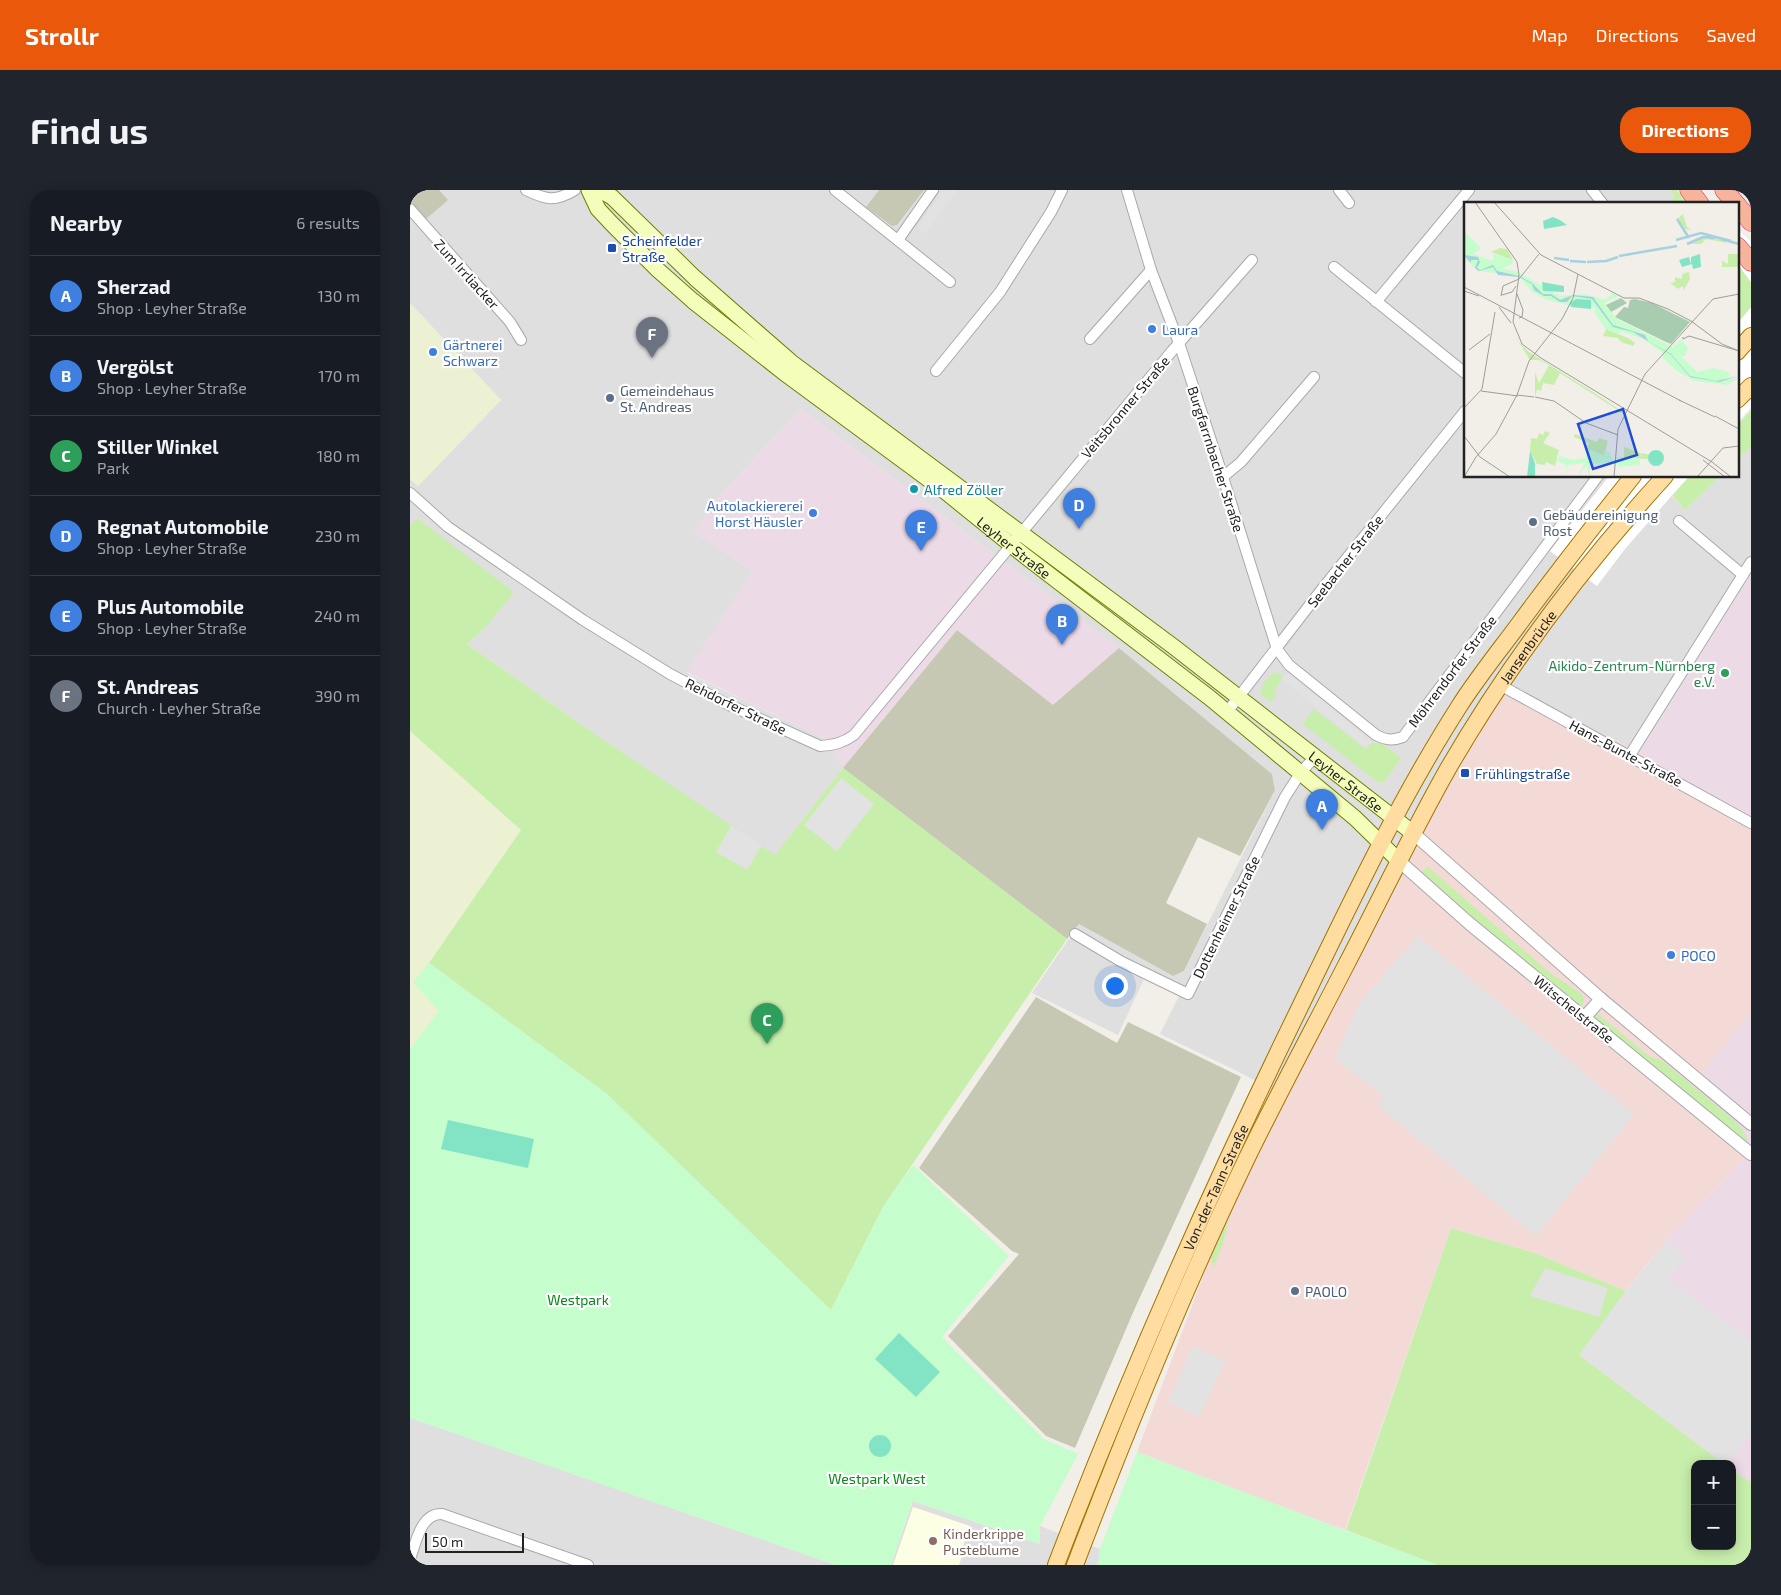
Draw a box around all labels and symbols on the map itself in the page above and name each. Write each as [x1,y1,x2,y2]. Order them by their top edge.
inset map [1464,202,1738,478]
place label: Scheinfelder Straße [622,232,702,265]
street label: Zum Irrliacker [431,235,503,313]
marker: Scheinfelder Straße [606,242,618,254]
pin: F [636,317,668,358]
place label: Laura [1162,321,1198,338]
marker: Laura [1146,323,1158,335]
place label: Gärtnerei Schwarz [443,336,503,369]
marker: Gärtnerei Schwarz [427,346,439,358]
street label: Veitsbronner Straße [1077,352,1173,462]
place label: Gemeindehaus St. Andreas [620,382,714,415]
street label: Burgfarrnbacher Straße [1184,384,1248,534]
marker: Gemeindehaus St. Andreas [604,392,616,404]
place label: Alfred Zöller [924,481,1004,498]
marker: Alfred Zöller [908,483,920,495]
pin: D [1063,488,1095,529]
place label: Autolackiererei Horst Häusler [707,497,803,530]
place label: Gebäudereinigung Rost [1543,506,1658,539]
marker: Autolackiererei Horst Häusler [807,507,819,519]
pin: E [905,510,937,551]
street label: Seebacher Straße [1304,511,1386,611]
street label: Leyher Straße [974,512,1055,581]
marker: Gebäudereinigung Rost [1527,516,1539,528]
pin: B [1046,604,1078,645]
street label: Jansenbrücke [1495,606,1559,686]
street label: Möhrendorfer Straße [1404,612,1500,730]
place label: Aikido-Zentrum-Nürnberg e.V. [1548,657,1715,690]
marker: Aikido-Zentrum-Nürnberg e.V. [1719,667,1731,679]
street label: Rehdorfer Straße [683,674,789,738]
street label: Hans-Bunte-Straße [1567,716,1685,790]
street label: Leyher Straße [1306,747,1387,815]
place label: Frühlingstraße [1475,765,1570,782]
marker: Frühlingstraße [1459,767,1471,779]
pin: A [1306,789,1338,830]
street label: Dottenheimer Straße [1189,853,1263,981]
place label: POCO [1681,947,1716,964]
marker: POCO [1665,949,1677,961]
street label: Witschelstraße [1530,971,1618,1047]
your location [1102,973,1128,999]
pin: C [751,1003,783,1044]
street label: Von-der-Tann-Straße [1179,1121,1251,1253]
place label: PAOLO [1305,1283,1347,1300]
marker: PAOLO [1289,1285,1301,1297]
park label: Westpark [547,1291,609,1308]
park label: Westpark West [828,1470,926,1487]
place label: Kinderkrippe Pusteblume [943,1525,1024,1558]
scale bar [425,1530,524,1553]
marker: Kinderkrippe Pusteblume [927,1535,939,1547]

